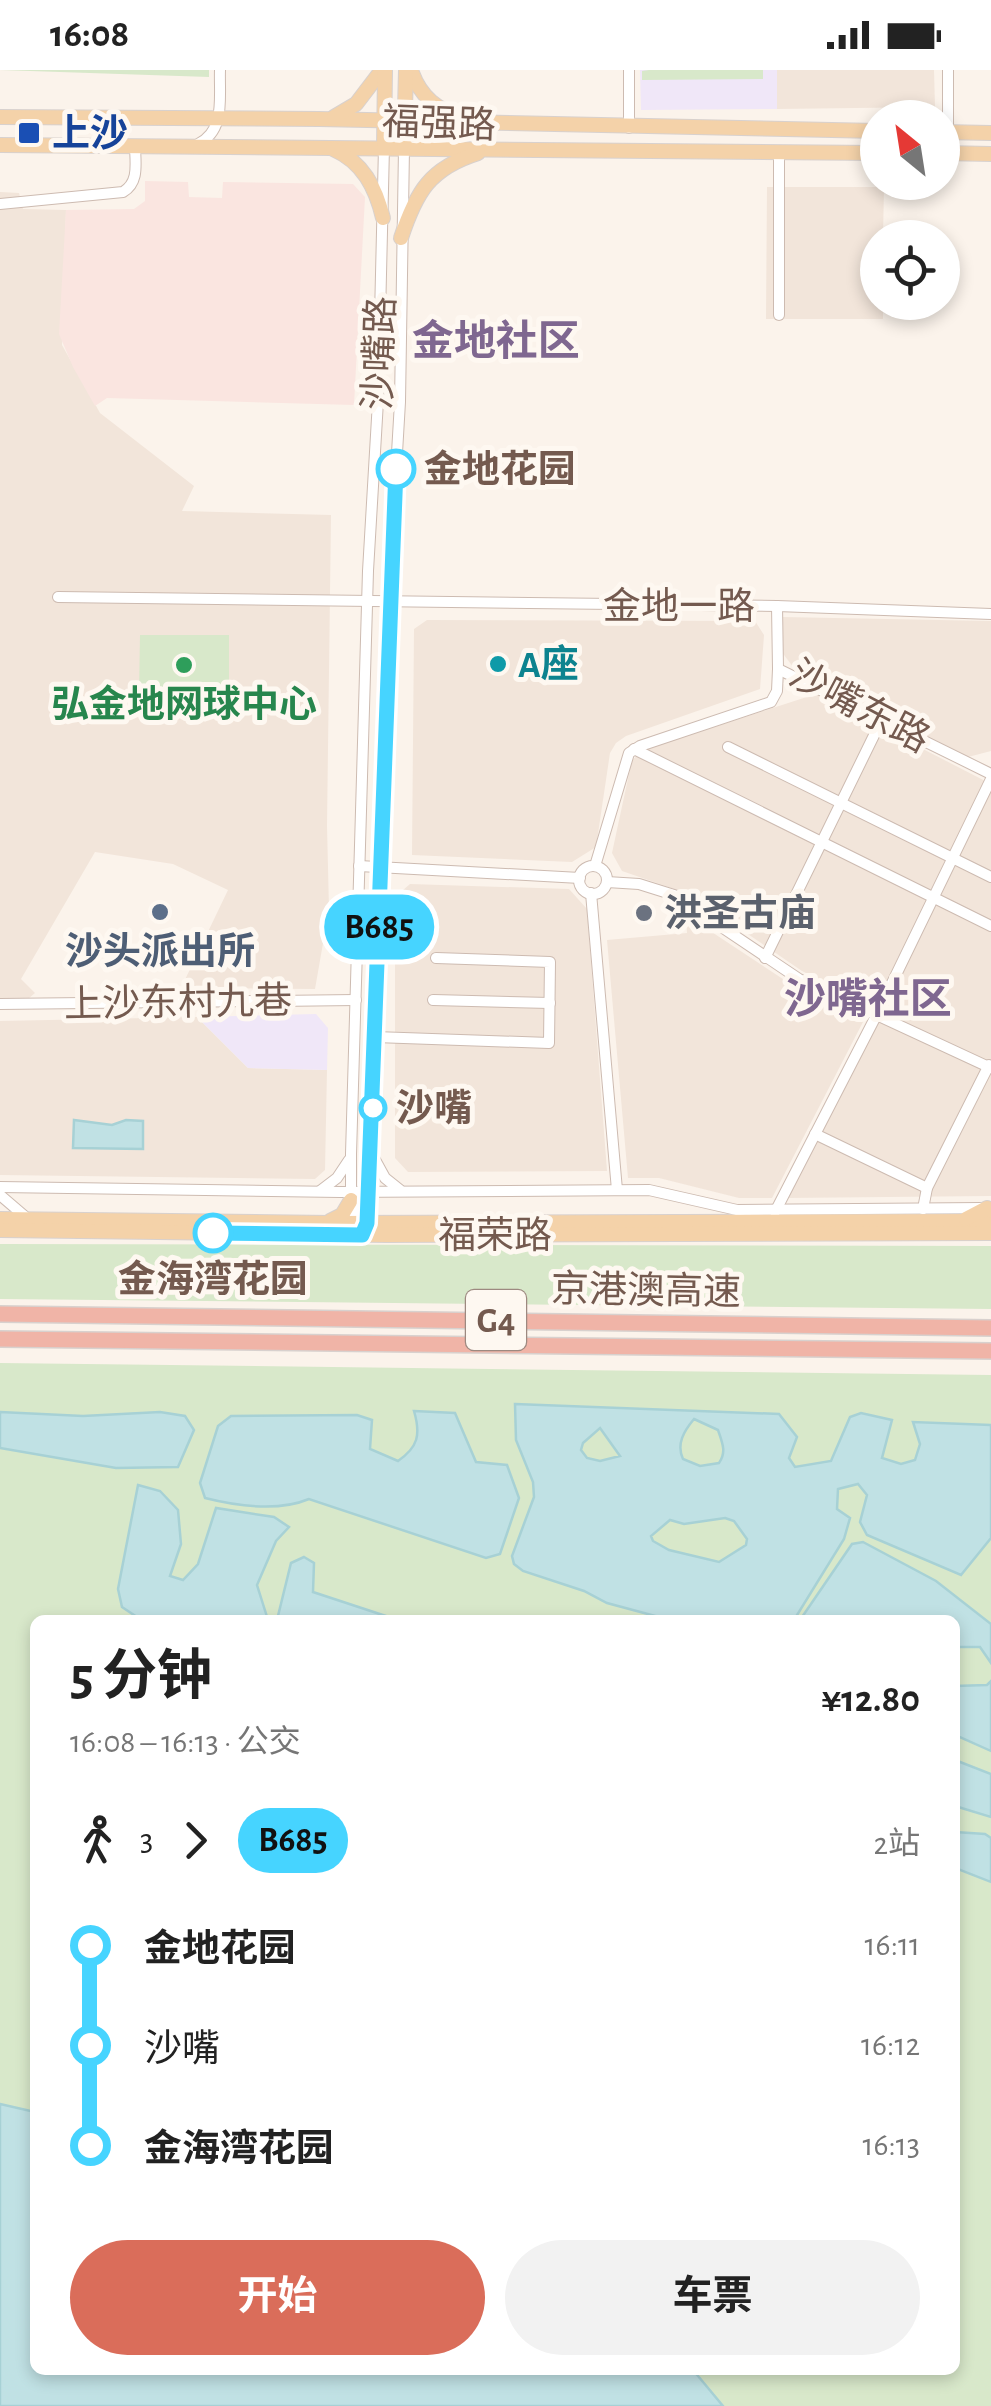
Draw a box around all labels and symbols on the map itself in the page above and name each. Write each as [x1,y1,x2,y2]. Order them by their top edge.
north arrow [860,100,960,200]
street label: 福强路 [381,102,497,146]
place label: 上沙 [52,114,128,154]
marker: 上沙 [16,120,42,146]
street label: 沙嘴路 [358,295,402,411]
district label: 金地社区 [412,318,580,363]
place label: 金地花园 [424,449,576,490]
marker: 金地花园 [377,450,415,488]
street label: 金地一路 [603,586,755,627]
place label: A座 [518,644,579,685]
marker: A座 [487,653,509,675]
street label: 沙嘴东路 [783,653,937,760]
marker: 弘金地网球中心 [173,654,195,676]
place label: 弘金地网球中心 [51,684,317,725]
place label: 洪圣古庙 [664,893,816,934]
line badge: B685 [309,894,449,960]
marker: 沙头派出所 [149,901,171,923]
marker: 洪圣古庙 [633,902,655,924]
place label: 沙头派出所 [65,931,255,972]
district label: 沙嘴社区 [784,977,952,1021]
street label: 上沙东村九巷 [64,980,292,1025]
place label: 沙嘴 [396,1088,472,1129]
marker: 沙嘴 [360,1095,386,1121]
marker: 金海湾花园 [194,1214,232,1252]
street label: 福荣路 [438,1216,552,1256]
place label: 金海湾花园 [118,1259,308,1300]
street label: 京港澳高速 [551,1268,741,1313]
road number: G4 [466,1290,526,1350]

